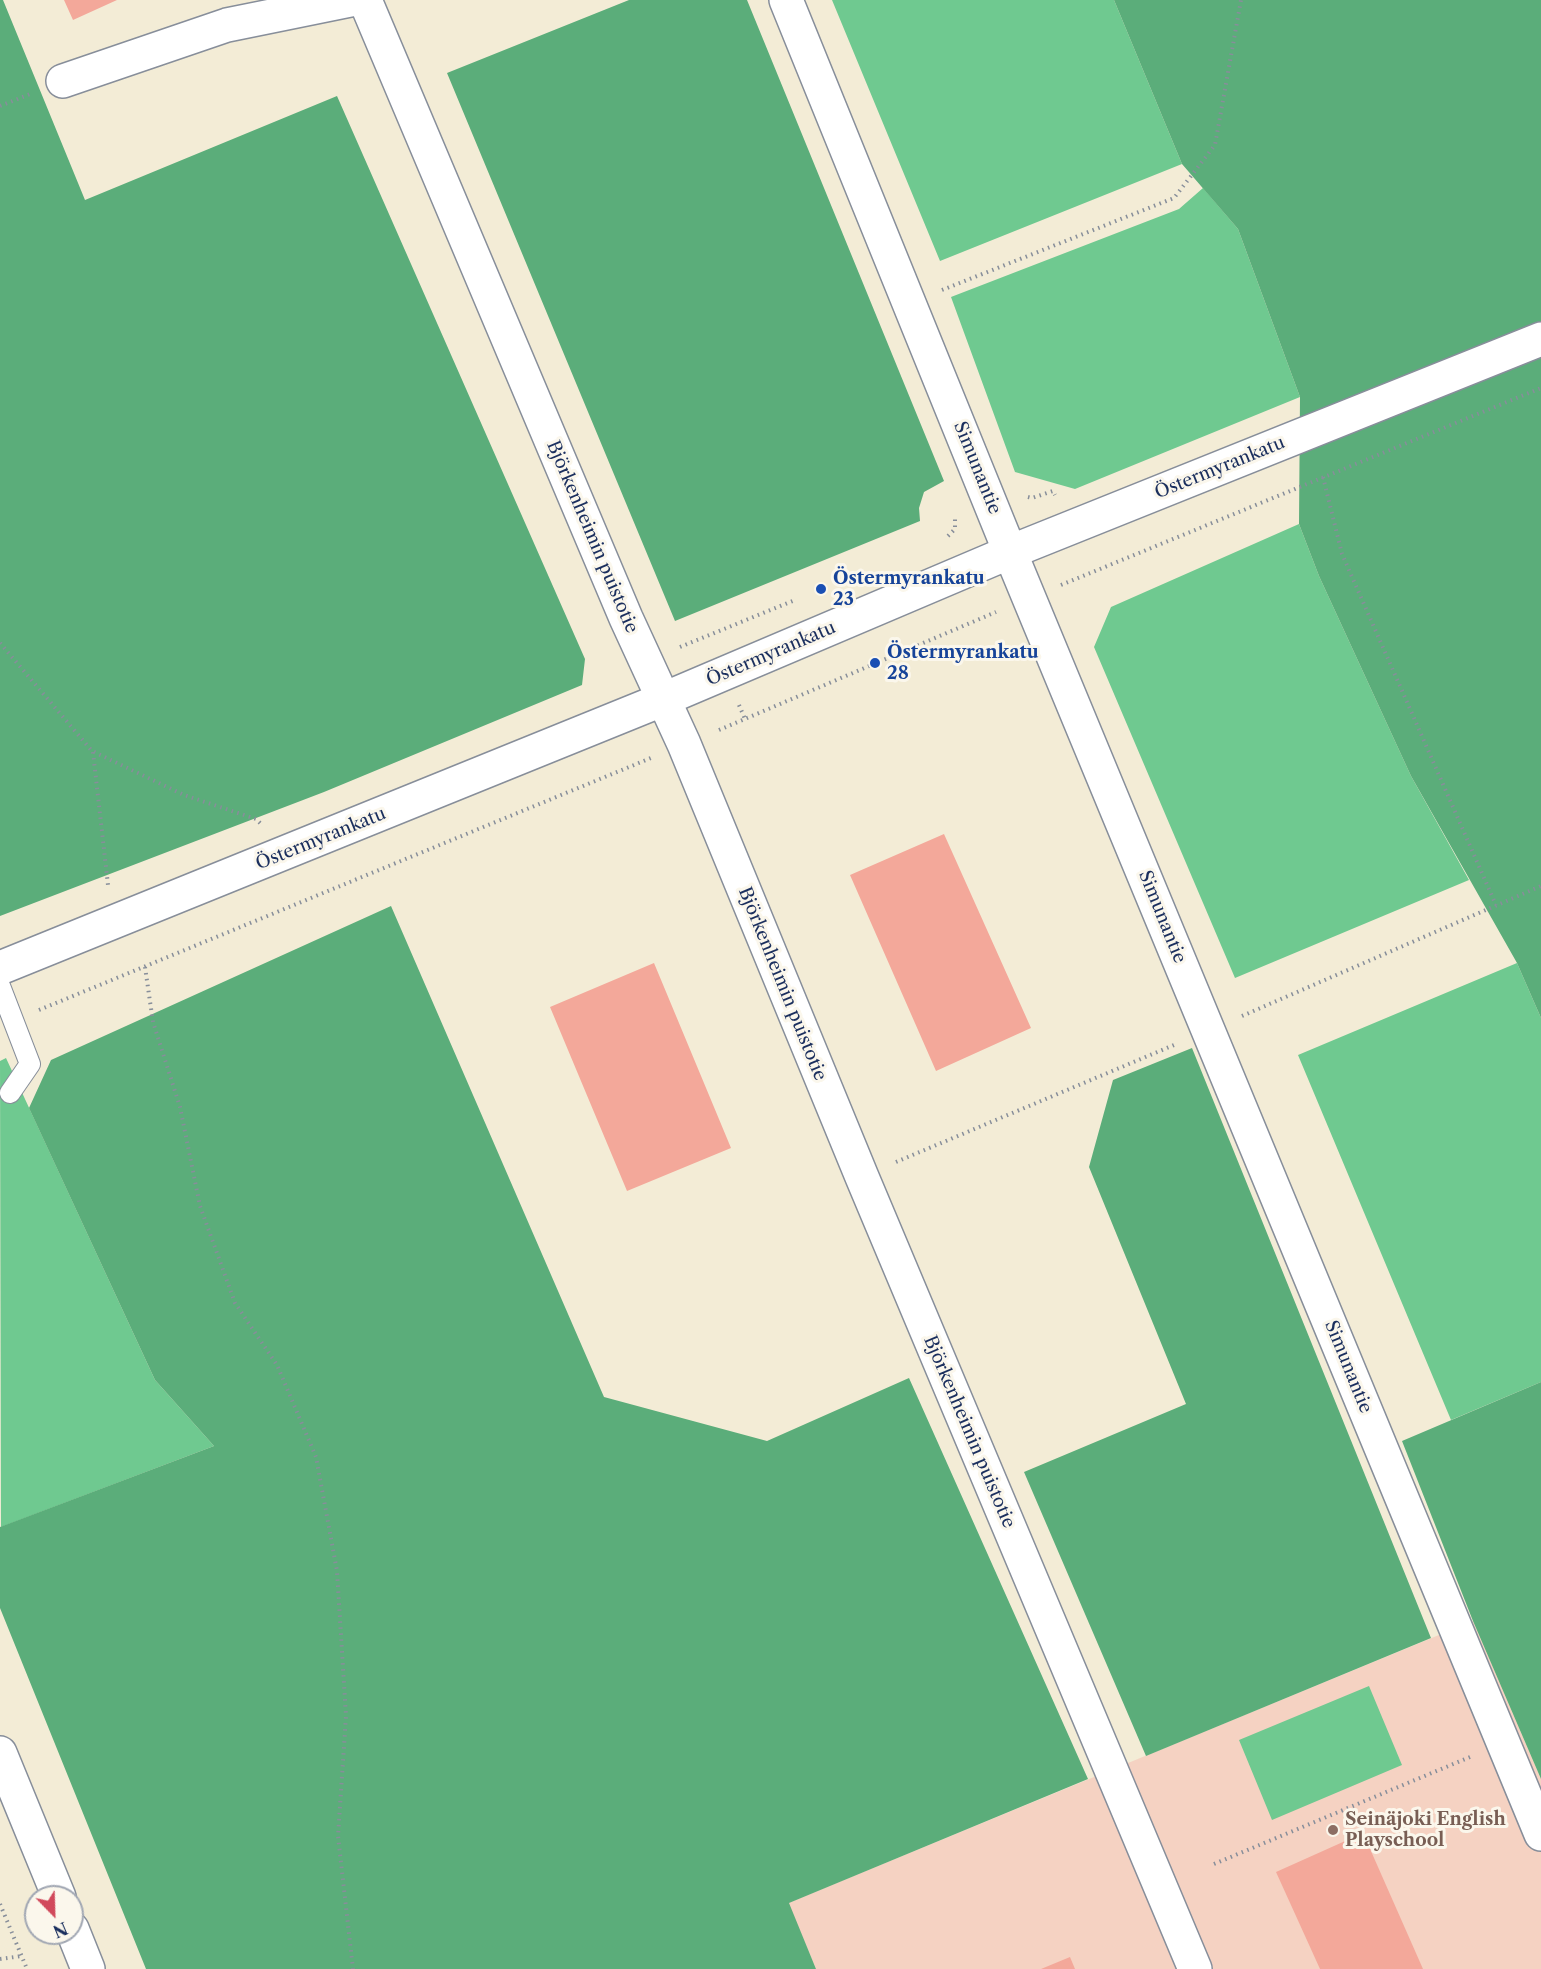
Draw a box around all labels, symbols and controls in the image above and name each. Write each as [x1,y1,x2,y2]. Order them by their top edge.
street label: Simunantie [949,418,1005,518]
street label: Östermyrankatu [1152,432,1288,504]
street label: Björkenheimin puistotie [542,437,642,637]
place label: Östermyrankatu 23 [833,568,985,610]
marker: Östermyrankatu 23 [814,582,828,596]
street label: Östermyrankatu [703,617,839,691]
place label: Östermyrankatu 28 [887,642,1039,684]
marker: Östermyrankatu 28 [868,656,882,670]
street label: Östermyrankatu [253,803,389,875]
street label: Simunantie [1134,867,1190,967]
street label: Björkenheimin puistotie [733,884,831,1084]
street label: Simunantie [1320,1317,1376,1417]
street label: Björkenheimin puistotie [919,1332,1019,1532]
place label: Seinäjoki English Playschool [1345,1809,1506,1852]
marker: Seinäjoki English Playschool [1326,1823,1340,1837]
north arrow [24,1885,84,1945]
text: N [50,1918,71,1942]

